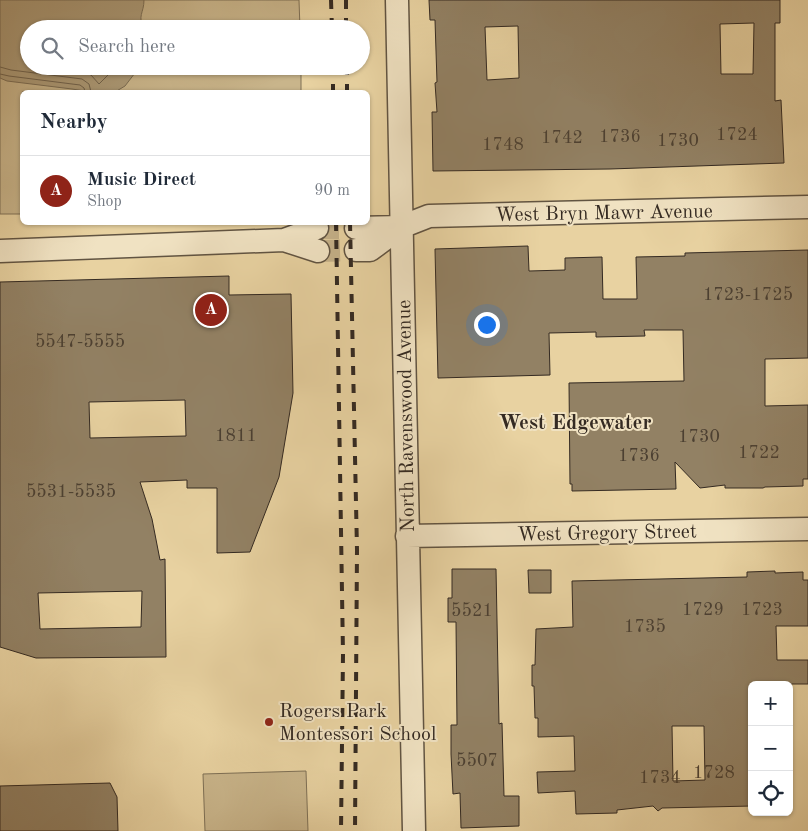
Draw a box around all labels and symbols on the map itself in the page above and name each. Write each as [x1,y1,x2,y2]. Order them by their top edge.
house number: 1724 [716,126,758,144]
house number: 1736 [599,128,641,146]
house number: 1742 [541,129,583,147]
house number: 1730 [657,132,699,150]
house number: 1748 [482,136,524,154]
street label: West Bryn Mawr Avenue [495,202,713,226]
house number: 1723-1725 [703,286,793,304]
pin: A [195,291,227,329]
street label: North Ravenswood Avenue [395,299,419,533]
your location [474,312,500,338]
house number: 5547-5555 [35,333,125,351]
district label: West Edgewater [498,413,652,434]
house number: 1811 [215,427,257,445]
house number: 1730 [678,428,720,446]
house number: 1722 [738,444,780,462]
house number: 1736 [618,447,660,465]
house number: 5531-5535 [26,483,116,501]
street label: West Gregory Street [517,522,697,546]
house number: 1729 [682,601,724,619]
house number: 1723 [741,601,783,619]
house number: 5521 [451,602,493,620]
house number: 1735 [624,618,666,636]
place label: Rogers Park Montessori School [279,702,436,745]
marker: Rogers Park Montessori School [263,716,275,728]
house number: 5507 [456,752,498,770]
house number: 1728 [693,764,735,782]
house number: 1734 [639,769,681,787]

